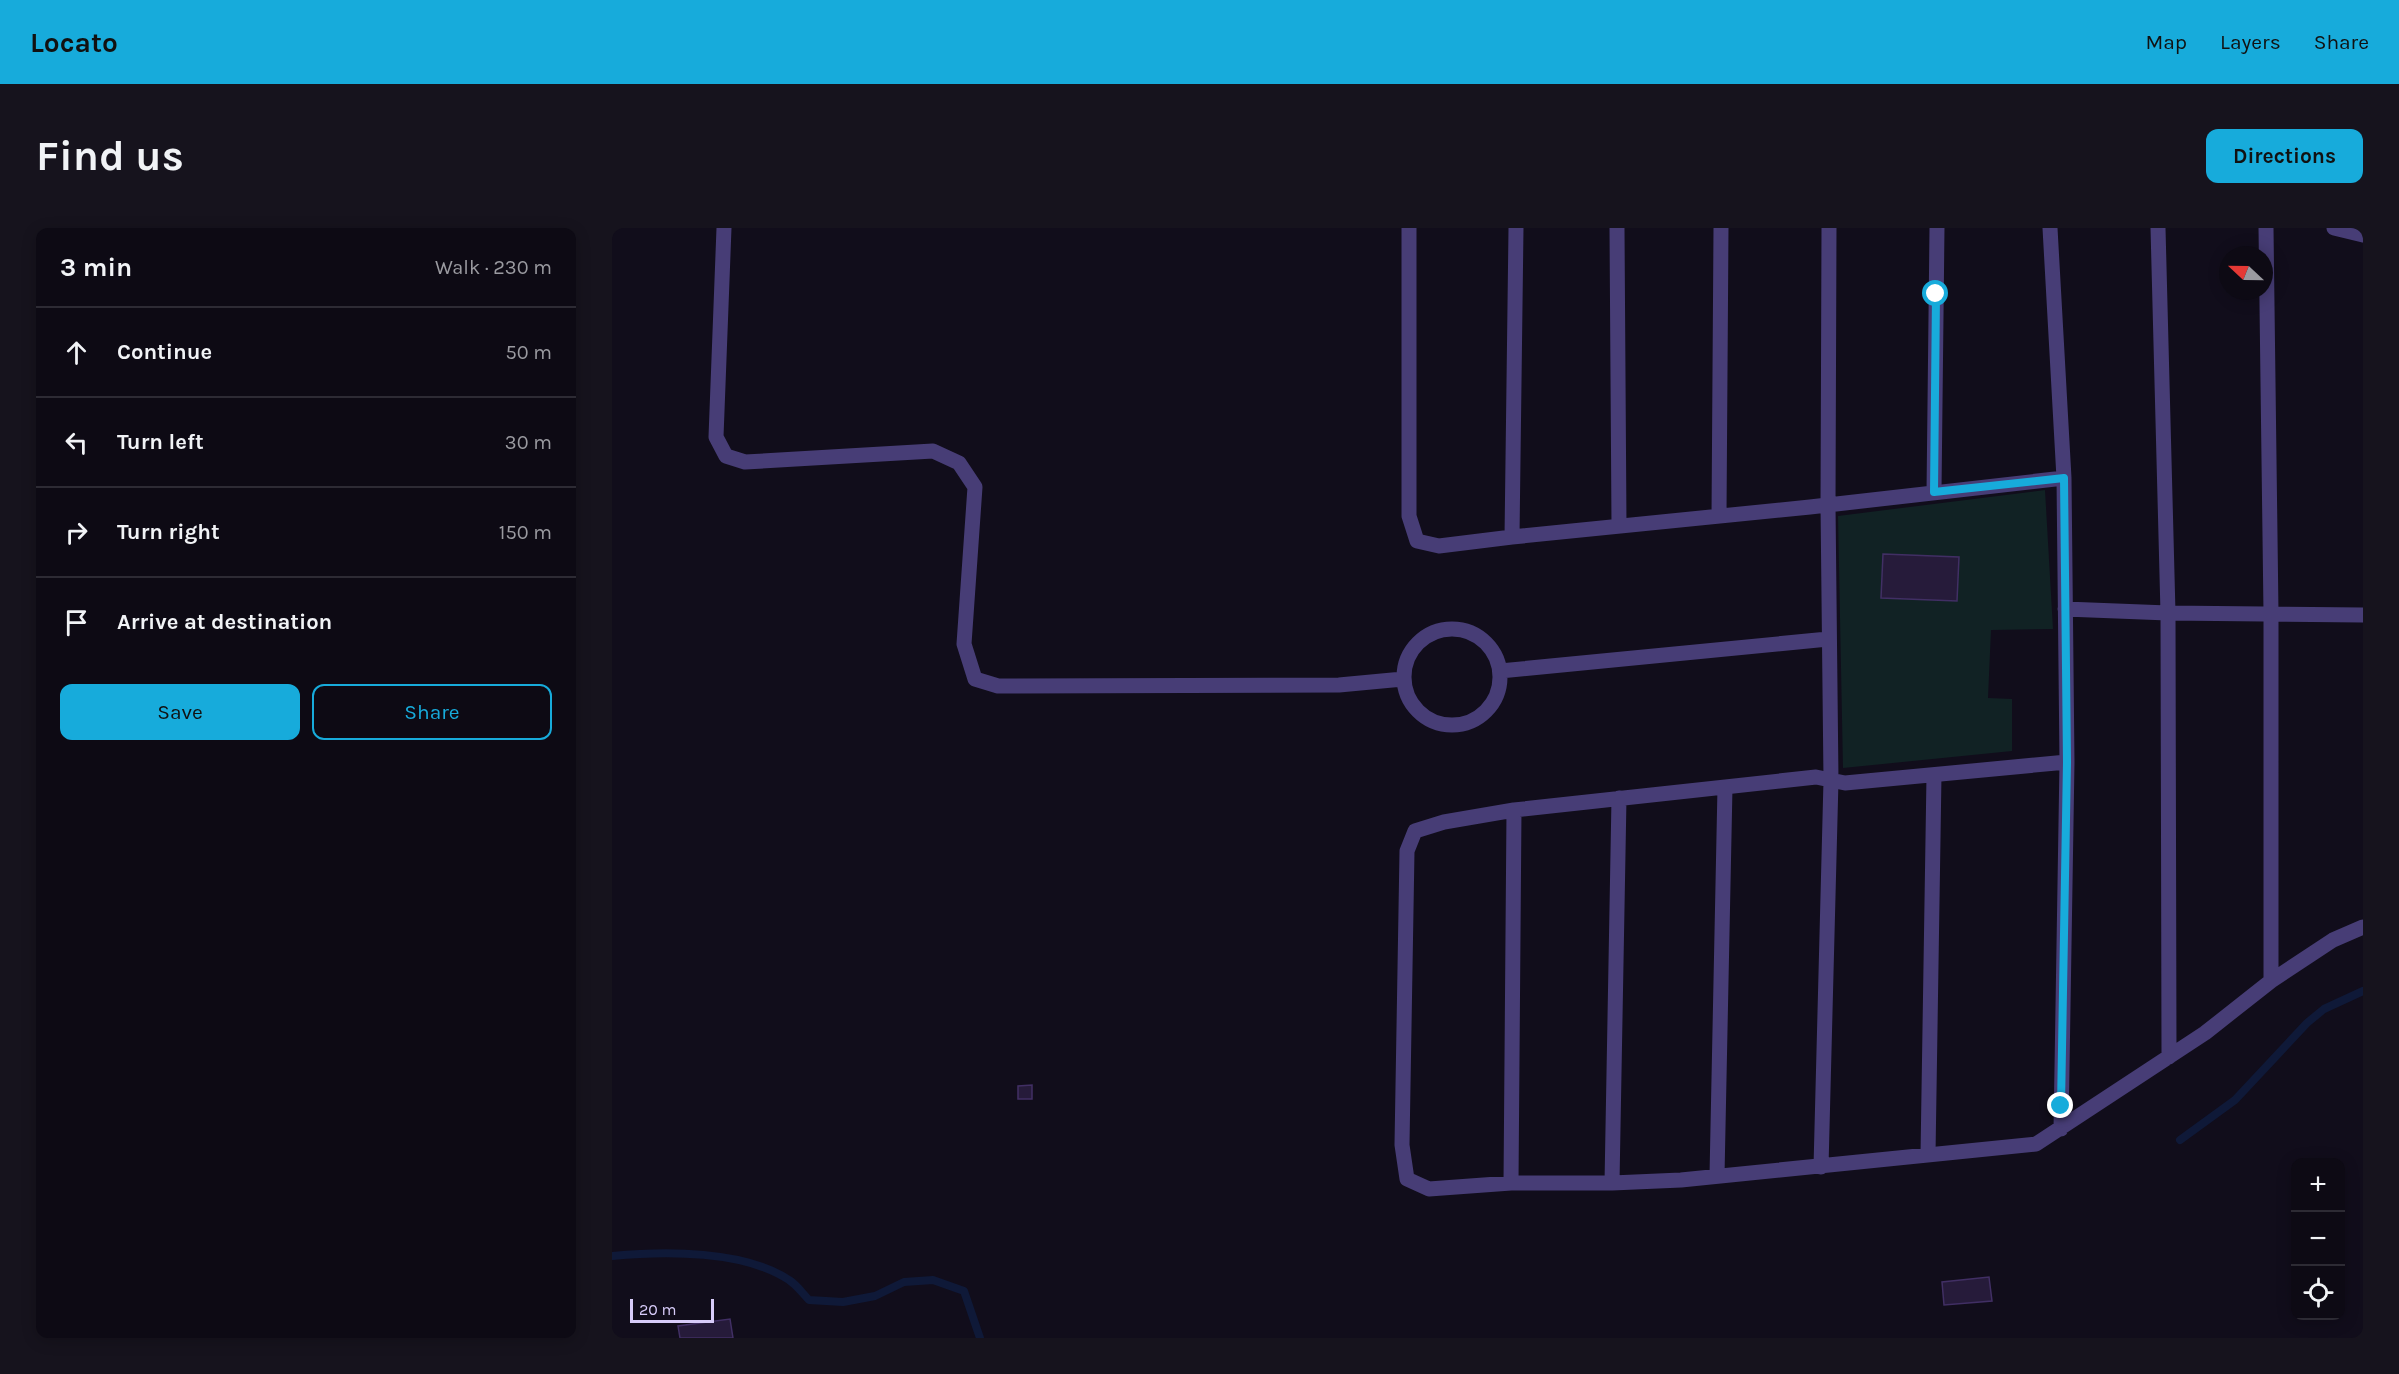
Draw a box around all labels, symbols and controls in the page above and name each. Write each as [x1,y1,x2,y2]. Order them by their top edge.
text: Locato [30,26,118,59]
text: Map [2145,30,2187,54]
text: Layers [2220,30,2281,54]
text: Share [2314,30,2369,54]
button: Directions [2206,129,2363,183]
text: Find us [36,131,184,181]
north arrow [2219,246,2273,300]
text: 3 min [60,252,132,283]
text: Walk · 230 m [435,256,552,279]
route start [1922,280,1948,306]
icon: ahead [60,336,93,369]
text: Continue [117,339,212,365]
text: 50 m [505,341,552,364]
icon: left [60,426,93,459]
text: Turn left [117,429,204,455]
text: 30 m [505,431,552,454]
icon: right [60,516,93,549]
text: Turn right [117,519,220,545]
text: 150 m [499,521,552,544]
icon: arrive [60,606,93,639]
text: Arrive at destination [117,609,332,635]
button: Save [60,684,300,740]
button: Share [312,684,552,740]
route end [2047,1092,2073,1118]
map controls [2291,1158,2345,1320]
button: + [2291,1158,2345,1212]
button: − [2291,1212,2345,1266]
button: locate [2291,1266,2345,1320]
scale bar [630,1296,714,1324]
text: 20 m [639,1300,677,1319]

